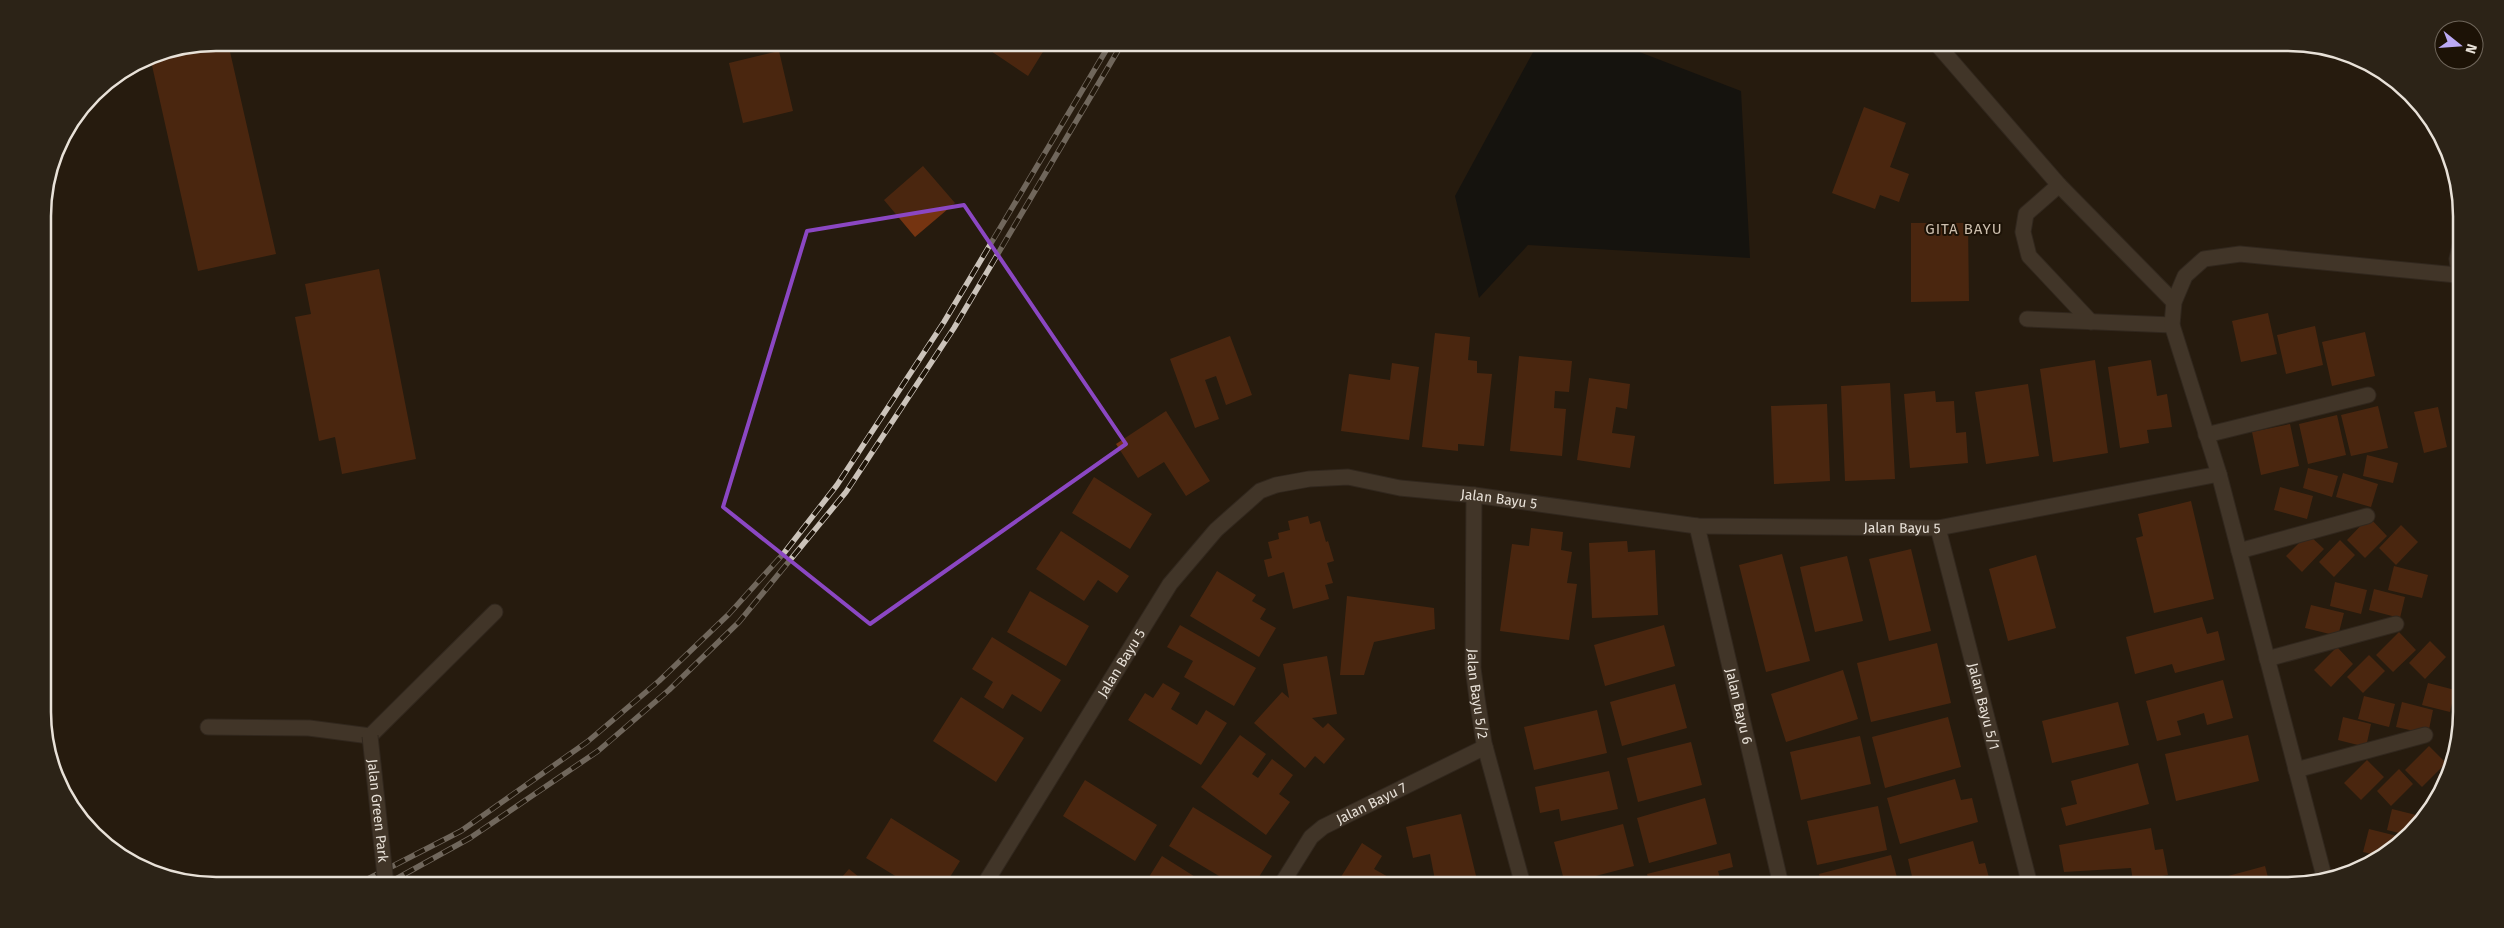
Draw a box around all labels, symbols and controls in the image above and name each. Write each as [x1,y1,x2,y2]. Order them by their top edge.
north arrow [2434,20,2484,70]
text: N [2461,42,2480,56]
district label: GITA BAYU [1925,220,2003,238]
street label: Jalan Bayu 5 [1460,485,1538,512]
street label: Jalan Bayu 5 [1864,519,1941,537]
street label: Jalan Bayu 5 [1094,626,1149,700]
street label: Jalan Bayu 5/2 [1464,649,1492,740]
street label: Jalan Bayu 5/1 [1965,661,2003,752]
street label: Jalan Bayu 6 [1722,666,1756,746]
street label: Jalan Green Park [364,758,392,864]
street label: Jalan Bayu 7 [1333,779,1409,828]

